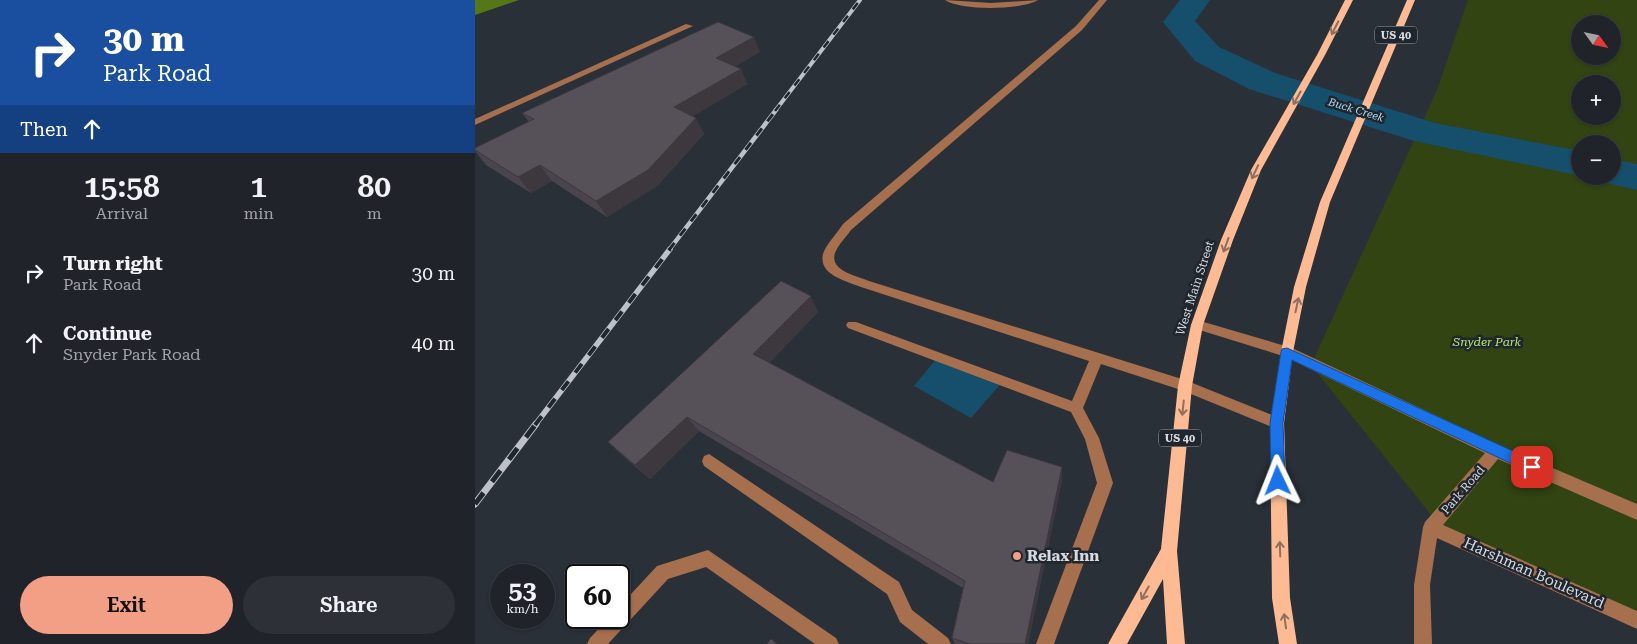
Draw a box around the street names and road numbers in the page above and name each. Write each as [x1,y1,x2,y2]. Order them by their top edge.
road number: US 40 [1375,26,1417,44]
street label: West Main Street [1173,239,1217,337]
road number: US 40 [1159,429,1201,446]
street label: Park Road [1438,463,1488,517]
street label: Harshman Boulevard [1461,534,1608,612]

